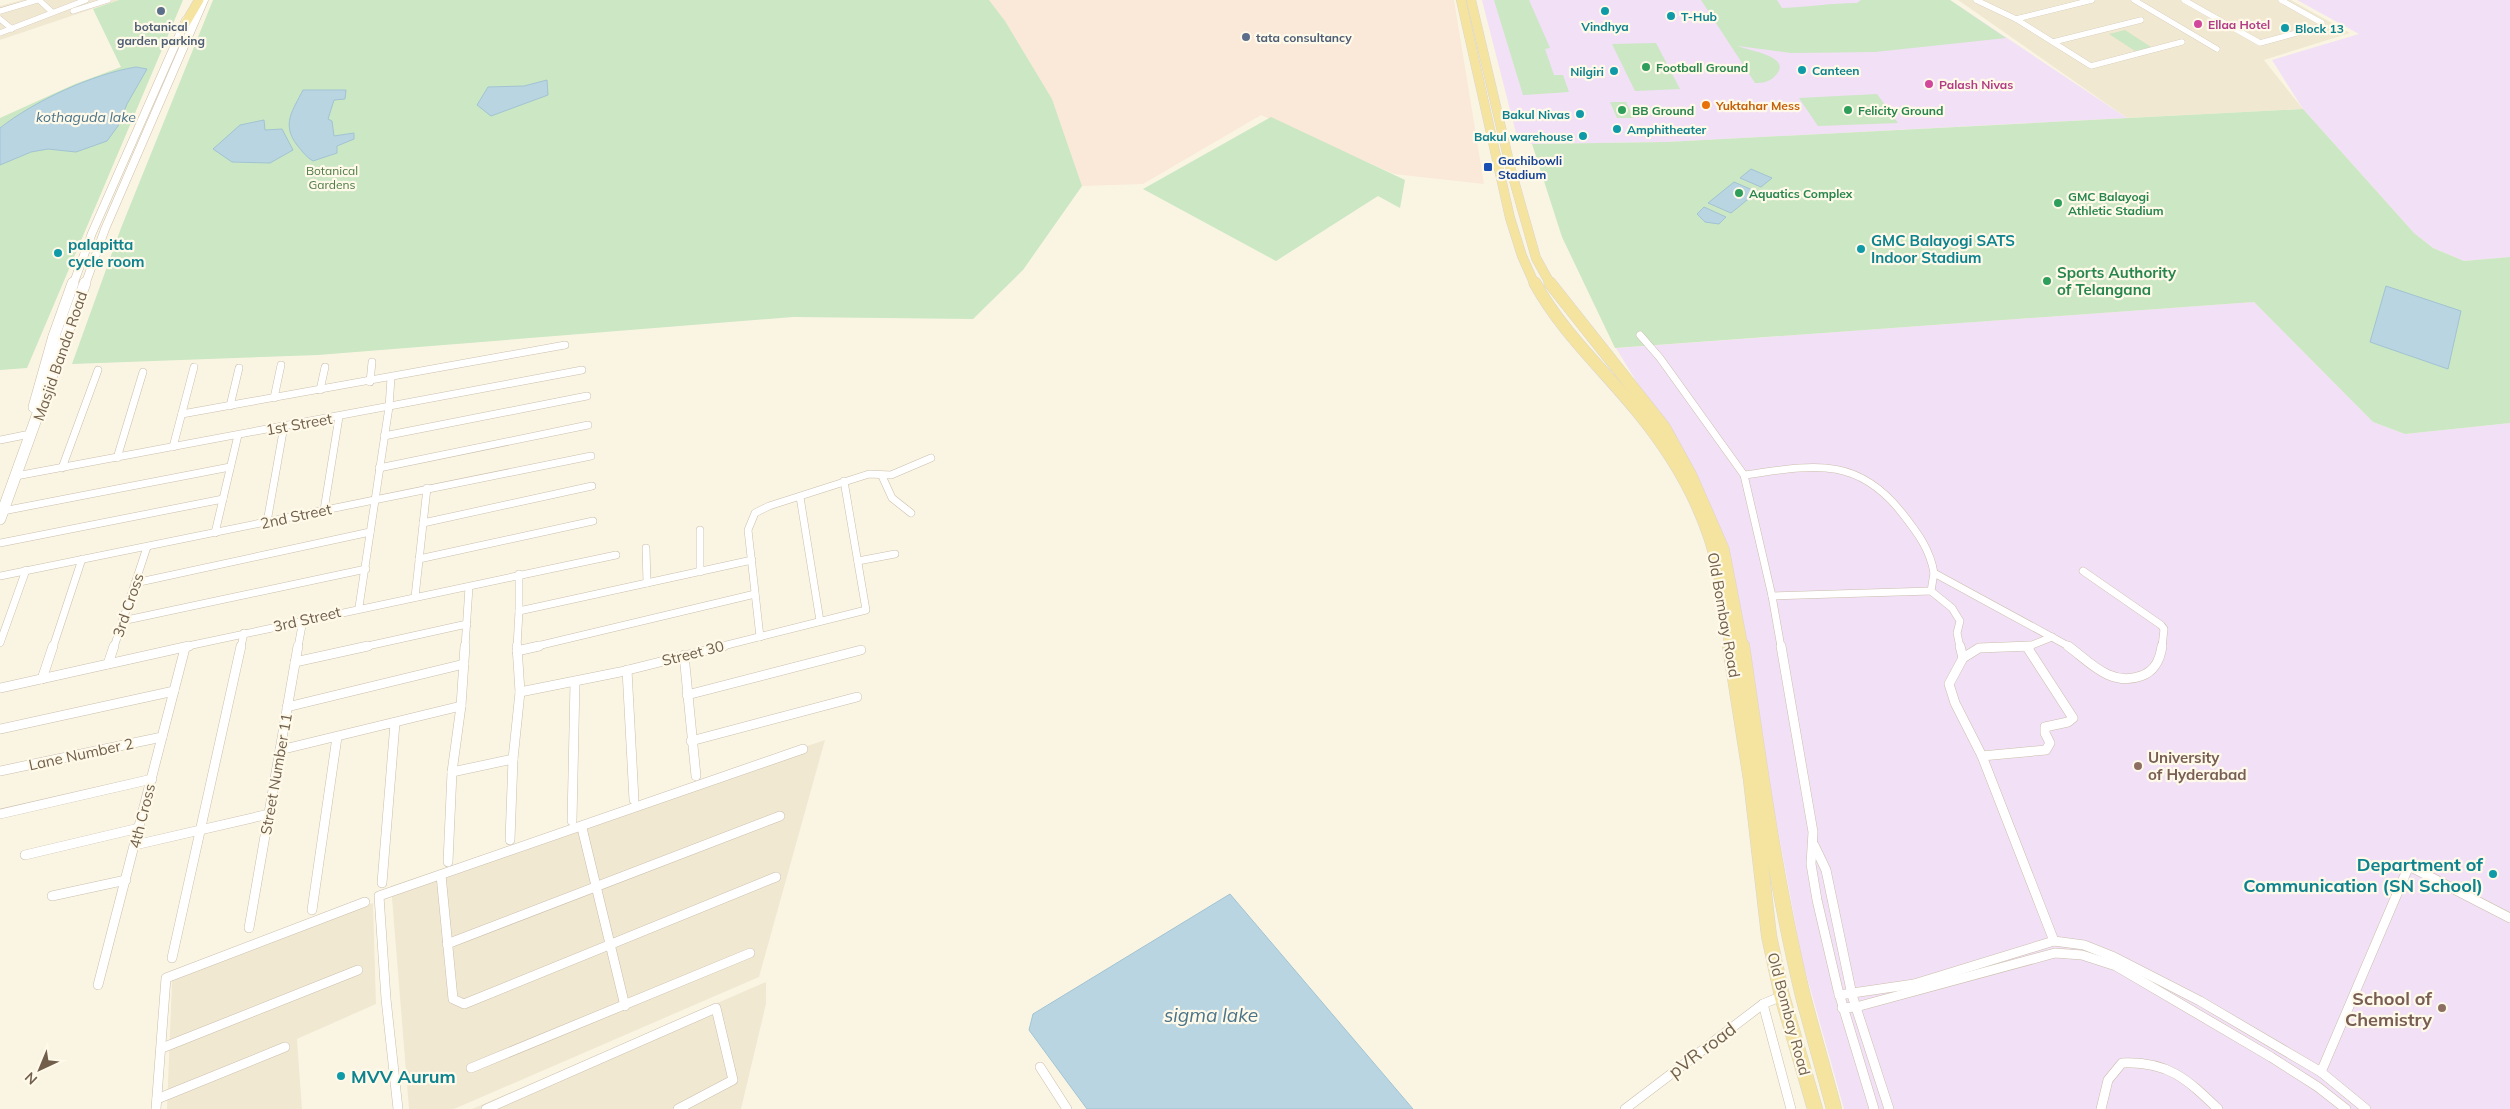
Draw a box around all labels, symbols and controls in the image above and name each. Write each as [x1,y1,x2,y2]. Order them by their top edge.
marker: botanical garden parking [155,5,167,17]
marker: Vindhya [1599,5,1611,17]
place label: T-Hub [1681,9,1717,24]
marker: T-Hub [1665,10,1677,22]
place label: Ellaa Hotel [2208,17,2270,32]
marker: Ellaa Hotel [2192,18,2204,30]
place label: botanical garden parking [117,19,205,48]
place label: Vindhya [1580,19,1629,34]
place label: Block 13 [2295,21,2344,36]
marker: Block 13 [2279,22,2291,34]
place label: tata consultancy [1256,30,1352,45]
marker: tata consultancy [1240,31,1252,43]
place label: Football Ground [1656,60,1748,75]
marker: Football Ground [1640,61,1652,73]
place label: Canteen [1812,63,1860,78]
place label: Nilgiri [1570,64,1604,79]
marker: Canteen [1796,64,1808,76]
marker: Nilgiri [1608,65,1620,77]
place label: Palash Nivas [1939,77,2013,92]
marker: Palash Nivas [1923,78,1935,90]
place label: Yuktahar Mess [1715,98,1800,113]
marker: Yuktahar Mess [1700,99,1712,111]
place label: BB Ground [1632,103,1694,118]
place label: Felicity Ground [1858,103,1944,118]
marker: BB Ground [1616,104,1628,116]
marker: Felicity Ground [1842,104,1854,116]
place label: Bakul Nivas [1502,107,1570,122]
water label: kothaguda lake [36,108,136,126]
marker: Bakul Nivas [1574,108,1586,120]
place label: Amphitheater [1627,122,1706,137]
marker: Amphitheater [1611,123,1623,135]
place label: Bakul warehouse [1474,129,1573,144]
marker: Bakul warehouse [1577,130,1589,142]
place label: Gachibowli Stadium [1498,153,1562,182]
marker: Gachibowli Stadium [1482,161,1494,173]
park label: Botanical Gardens [306,163,358,192]
place label: Aquatics Complex [1749,186,1853,201]
marker: Aquatics Complex [1733,187,1745,199]
place label: GMC Balayogi Athletic Stadium [2068,189,2164,218]
marker: GMC Balayogi Athletic Stadium [2052,197,2064,209]
place label: GMC Balayogi SATS Indoor Stadium [1871,231,2015,267]
place label: palapitta cycle room [68,235,145,271]
marker: GMC Balayogi SATS Indoor Stadium [1855,243,1867,255]
marker: palapitta cycle room [52,247,64,259]
place label: Sports Authority of Telangana [2057,263,2177,299]
marker: Sports Authority of Telangana [2041,275,2053,287]
street label: Masjid Banda Road [29,289,91,423]
street label: 1st Street [264,409,334,439]
street label: 2nd Street [259,499,333,533]
street label: Old Bombay Road [1704,551,1744,679]
street label: 3rd Cross [108,571,148,639]
street label: 3rd Street [271,602,343,636]
street label: Street 30 [660,636,726,670]
street label: Street Number 11 [256,712,296,836]
street label: Lane Number 2 [27,734,135,774]
place label: University of Hyderabad [2148,748,2247,784]
marker: University of Hyderabad [2132,760,2144,772]
street label: 4th Cross [125,782,159,850]
place label: Department of Communication (SN School) [2243,853,2483,897]
marker: Department of Communication (SN School) [2487,868,2499,880]
street label: Old Bombay Road [1763,950,1815,1078]
place label: School of Chemistry [2345,987,2432,1031]
marker: School of Chemistry [2436,1002,2448,1014]
water label: sigma lake [1164,1003,1258,1027]
street label: pVR road [1664,1017,1740,1083]
north arrow [15,1044,65,1094]
place label: MVV Aurum [351,1065,456,1088]
text: N [21,1068,41,1088]
marker: MVV Aurum [335,1070,347,1082]

